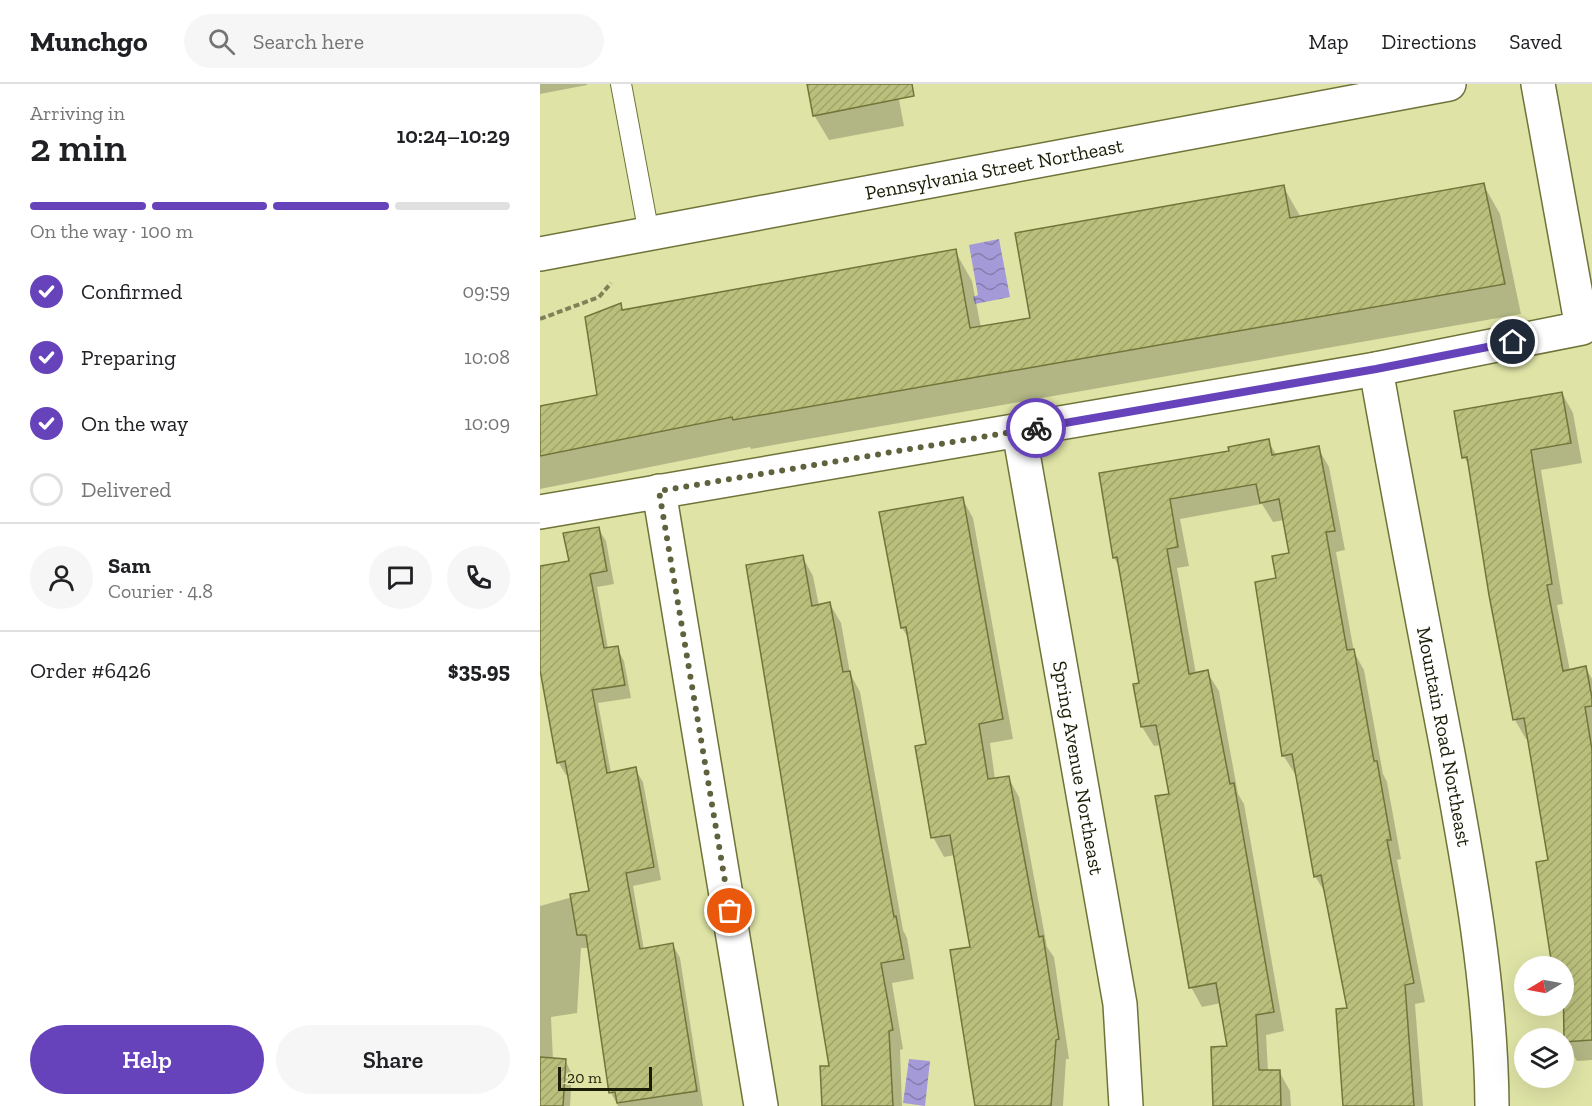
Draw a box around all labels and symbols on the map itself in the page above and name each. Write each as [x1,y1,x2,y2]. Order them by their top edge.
street label: Pennsylvania Street Northeast [863,133,1126,205]
pin [1487,316,1538,367]
courier [1006,398,1066,458]
street label: Mountain Road Northeast [1412,625,1477,849]
street label: Spring Avenue Northeast [1048,659,1109,877]
pin [704,885,755,936]
north arrow [1514,956,1574,1016]
scale bar [558,1064,652,1092]

